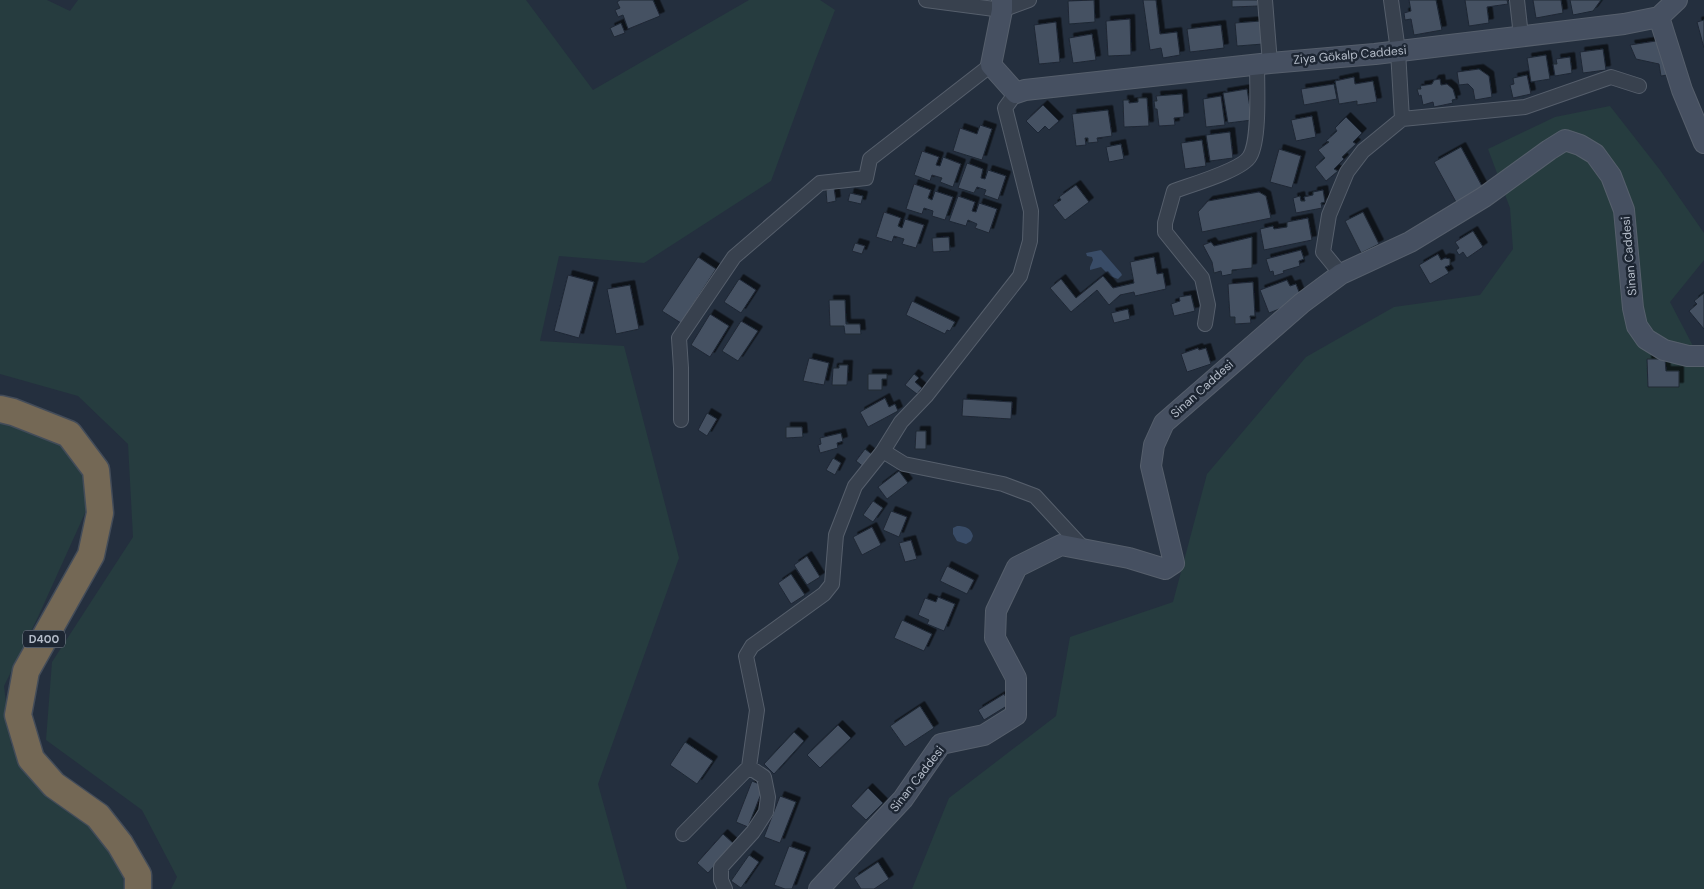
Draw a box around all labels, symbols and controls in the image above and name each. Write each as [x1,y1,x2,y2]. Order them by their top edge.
street label: Ziya Gökalp Caddesi [1293,42,1407,68]
street label: Sinan Caddesi [1618,216,1640,296]
street label: Sinan Caddesi [1167,356,1237,421]
road number: D400 [23,630,65,648]
street label: Sinan Caddesi [886,743,948,815]

